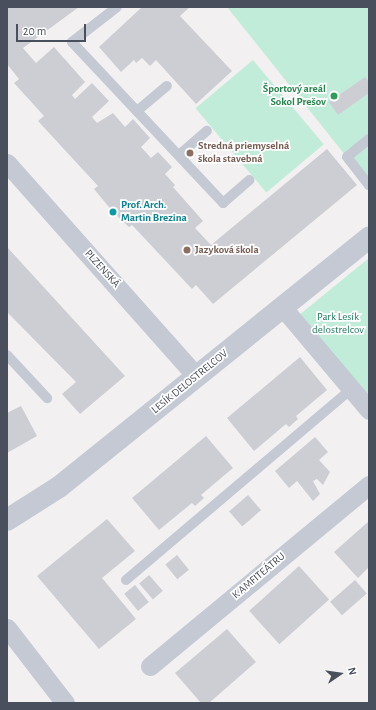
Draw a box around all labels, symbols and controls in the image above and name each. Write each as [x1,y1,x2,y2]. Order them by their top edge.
scale bar [18,16,88,42]
text: 20 m [23,25,46,37]
place label: Športový areál Sokol Prešov [263,83,326,109]
marker: Športový areál Sokol Prešov [329,91,339,101]
place label: Stredná priemyselná škola stavebná [198,140,289,166]
marker: Stredná priemyselná škola stavebná [185,148,195,158]
place label: Prof. Arch. Martin Brezina [121,199,187,225]
marker: Prof. Arch. Martin Brezina [108,207,118,217]
place label: Jazyková škola [195,243,259,257]
marker: Jazyková škola [182,245,192,255]
street label: PLZENSKÁ [82,247,122,291]
park label: Park Lesík delostrelcov [312,311,364,337]
street label: LESÍK DELOSTRELCOV [149,347,231,417]
street label: K AMFITEÁTRU [230,550,288,602]
north arrow [320,654,360,694]
text: N [346,666,358,676]

